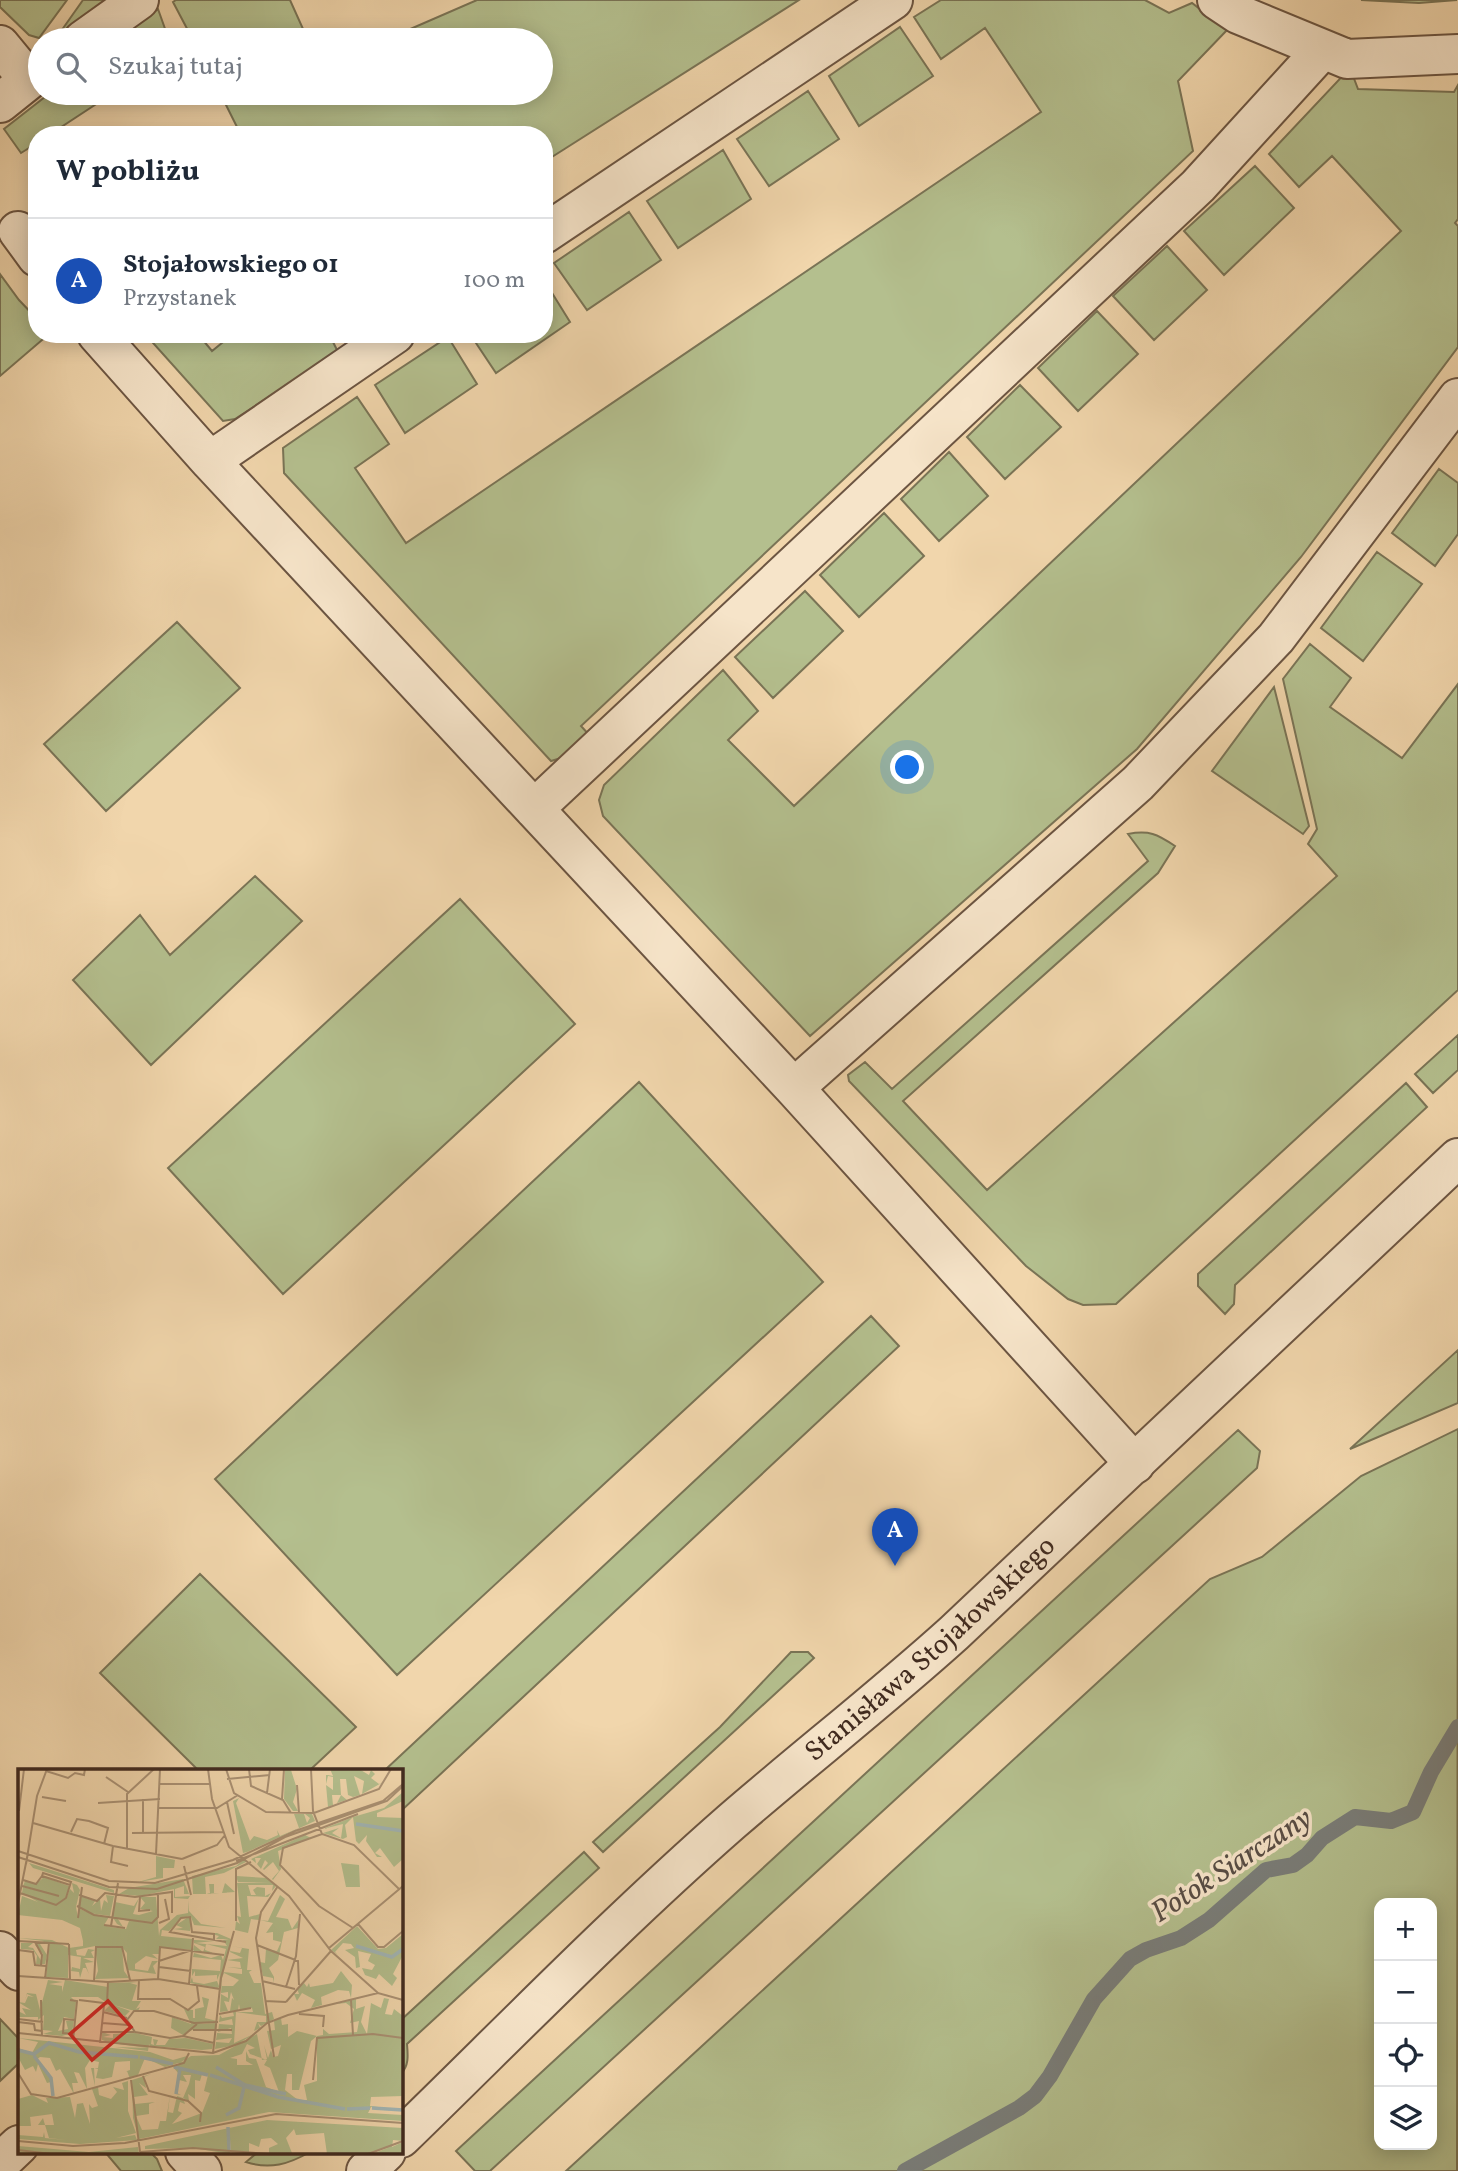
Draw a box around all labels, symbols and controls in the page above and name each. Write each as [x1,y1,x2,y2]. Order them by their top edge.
search box [28,28,553,105]
icon: search [52,48,90,86]
text: Szukaj tutaj [108,49,243,85]
text: W pobliżu [56,151,199,193]
text: Stojałowskiego 01 [123,247,339,283]
text: A [71,265,87,297]
text: 100 m [463,265,525,297]
text: Przystanek [123,283,237,315]
your location [890,750,924,784]
pin: A [872,1508,918,1566]
street label: Stanisława Stojałowskiego [797,1527,1065,1771]
inset map [18,1769,402,2154]
water label: Potok Siarczany [1143,1798,1321,1934]
map controls [1374,1898,1437,2150]
button: + [1374,1898,1437,1961]
button: − [1374,1961,1437,2024]
button: locate [1374,2024,1437,2087]
button: layers [1374,2087,1437,2150]

